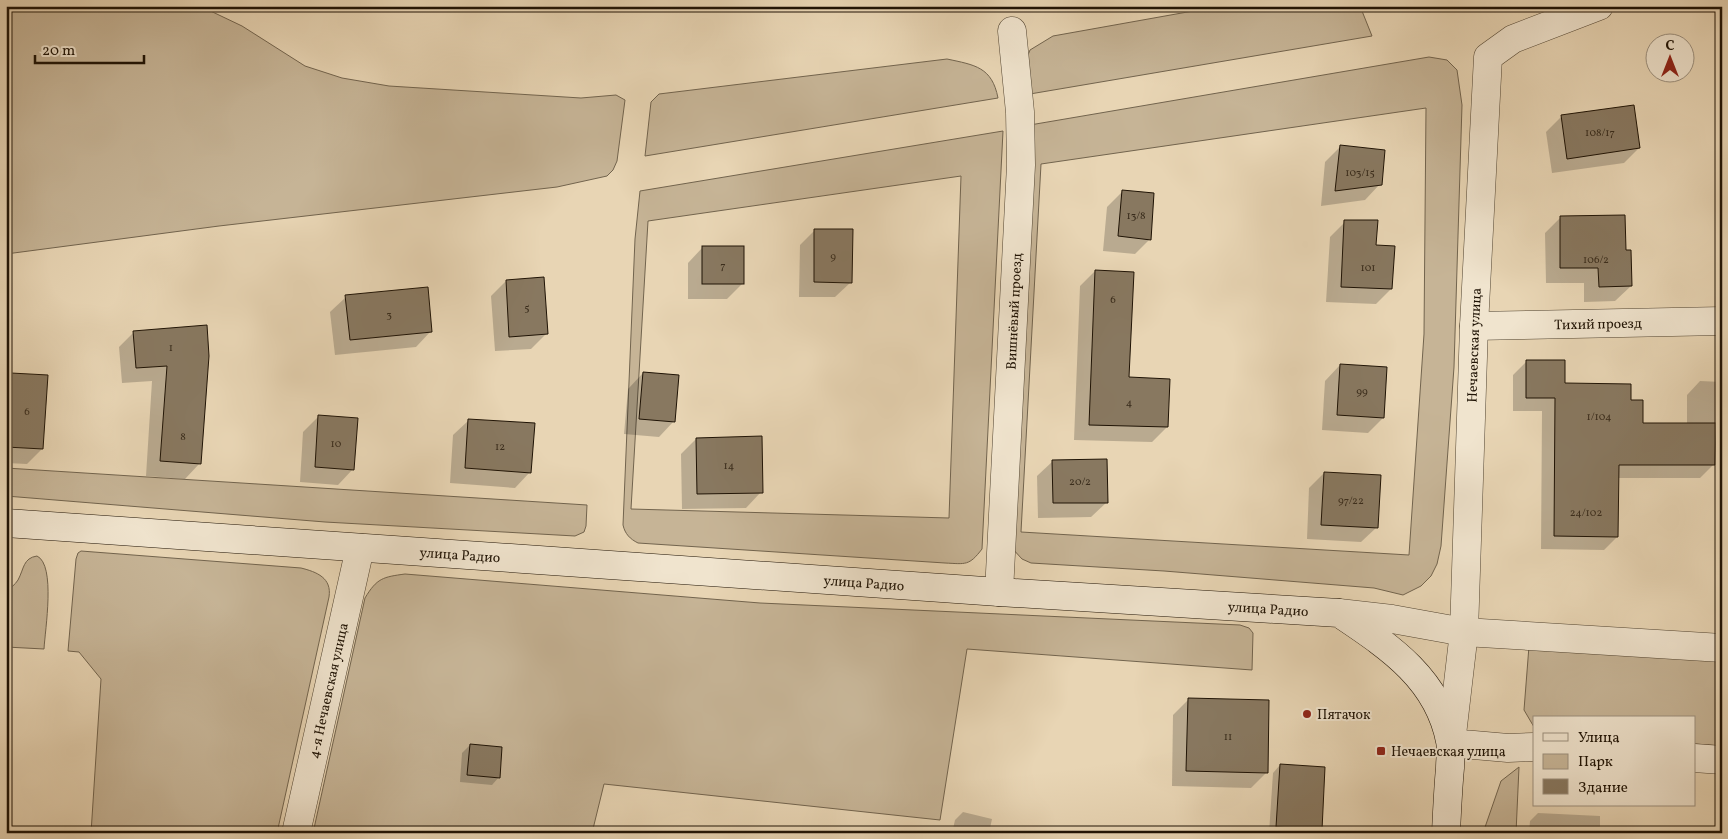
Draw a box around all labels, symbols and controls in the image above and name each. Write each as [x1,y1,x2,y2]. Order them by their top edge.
scale bar [35,32,144,64]
north arrow [1646,32,1696,82]
text: С [1665,37,1675,56]
text: 20 m [42,41,75,62]
house number: 108/17 [1585,126,1615,141]
house number: 103/15 [1345,166,1375,181]
house number: 13/8 [1126,209,1146,224]
house number: 9 [830,250,836,265]
street label: Вишнёвый проезд [1002,253,1027,370]
house number: 106/2 [1583,253,1609,268]
house number: 7 [720,259,726,274]
house number: 101 [1360,261,1376,276]
street label: Нечаевская улица [1464,287,1487,403]
house number: 6 [1110,293,1116,308]
house number: 5 [524,301,530,316]
house number: 3 [386,308,392,323]
street label: Тихий проезд [1554,315,1642,335]
house number: 1 [169,341,173,356]
house number: 99 [1356,385,1368,400]
house number: 4 [1126,396,1133,411]
house number: 6 [24,405,30,420]
house number: 1/104 [1586,410,1612,425]
house number: 8 [180,430,186,445]
house number: 10 [331,437,342,452]
house number: 12 [495,440,505,455]
house number: 14 [724,459,735,474]
house number: 20/2 [1069,475,1091,490]
house number: 97/22 [1338,494,1364,509]
house number: 24/102 [1570,506,1602,521]
street label: улица Радио [419,544,501,568]
street label: улица Радио [823,572,905,596]
street label: улица Радио [1227,598,1309,622]
street label: 4-я Нечаевская улица [305,621,354,761]
place label: Пятачок [1317,706,1371,725]
marker: Пятачок [1301,708,1313,720]
legend [1533,716,1696,806]
text: Улица [1578,728,1620,749]
house number: 11 [1224,730,1232,745]
place label: Нечаевская улица [1391,743,1506,762]
marker: Нечаевская улица [1375,745,1387,757]
text: Парк [1578,752,1613,773]
text: Здание [1578,778,1628,799]

